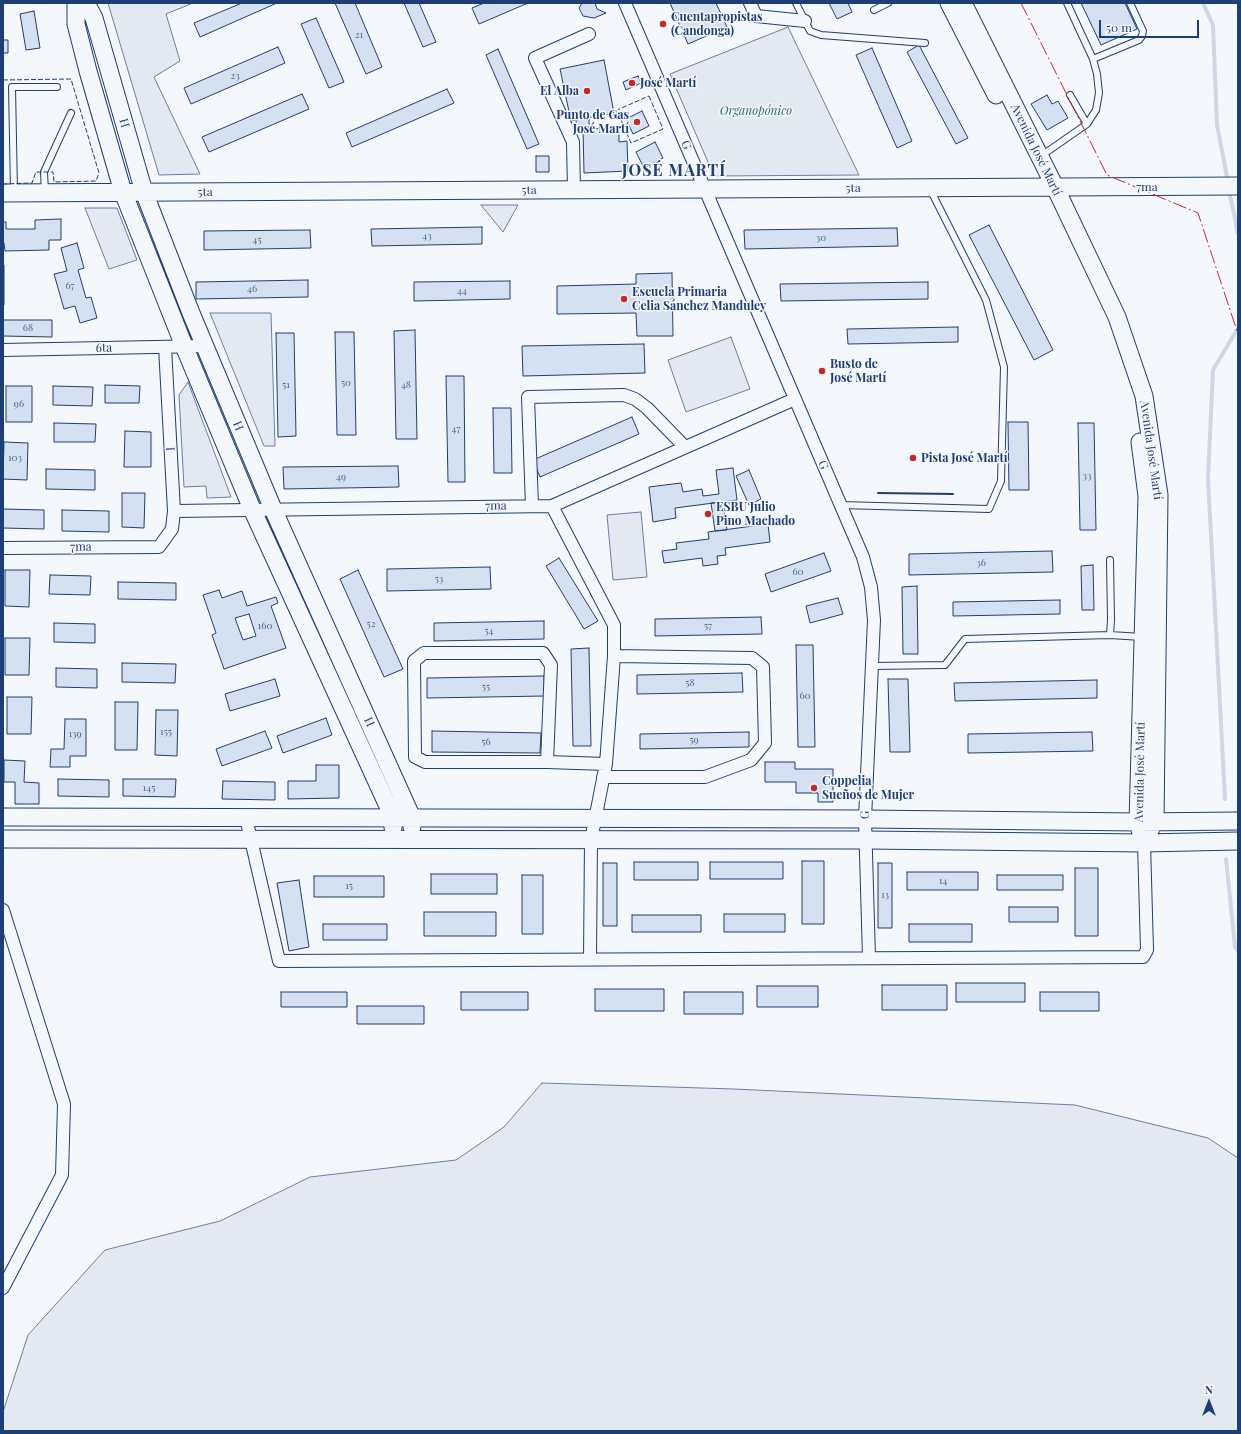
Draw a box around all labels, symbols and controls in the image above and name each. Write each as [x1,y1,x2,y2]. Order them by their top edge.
place label: Cuentapropistas (Candonga) [671,10,762,38]
scale bar [1101,12,1201,38]
marker: Cuentapropistas (Candonga) [658,19,668,29]
text: 50 m [1106,19,1132,35]
house number: 21 [355,29,363,41]
house number: 23 [230,70,240,82]
place label: José Martí [640,76,696,90]
marker: José Martí [627,78,637,88]
place label: El Alba [540,84,579,98]
marker: El Alba [582,86,592,96]
street label: Avenida José Martí [1008,102,1064,198]
park label: Organopónico [720,104,792,118]
place label: Punto de Gas José Martí [556,108,629,136]
street label: H [116,117,132,129]
marker: Punto de Gas José Martí [632,117,642,127]
street label: G [678,138,694,152]
district label: JOSÉ MARTÍ [622,161,726,181]
street label: 7ma [1136,180,1158,194]
street label: 5ta [845,181,861,195]
street label: 5ta [521,183,537,197]
street label: 5ta [197,185,213,199]
house number: 43 [422,230,432,242]
house number: 30 [816,232,826,244]
house number: 45 [252,234,262,246]
house number: 67 [65,280,75,292]
house number: 46 [247,283,257,295]
house number: 44 [457,285,467,297]
place label: Escuela Primaria Celia Sánchez Manduley [632,285,766,313]
marker: Escuela Primaria Celia Sánchez Manduley [619,294,629,304]
house number: 68 [23,322,33,334]
street label: 6ta [96,341,112,355]
place label: Busto de José Martí [830,357,886,385]
marker: Busto de José Martí [817,366,827,376]
house number: 50 [341,377,351,389]
house number: 51 [282,379,290,391]
house number: 48 [401,379,411,391]
house number: 96 [14,398,24,410]
street label: Avenida José Martí [1137,399,1165,501]
street label: H [230,419,246,433]
house number: 47 [452,423,460,435]
street label: I [164,447,178,451]
place label: Pista José Martí [921,451,1007,465]
house number: 103 [8,452,22,464]
marker: Pista José Martí [908,453,918,463]
street label: G [815,458,831,472]
house number: 33 [1082,470,1092,482]
house number: 49 [336,471,346,483]
street label: 7ma [485,499,507,513]
place label: ESBU Julio Pino Machado [716,500,795,528]
marker: ESBU Julio Pino Machado [703,509,713,519]
street label: 7ma [70,540,92,554]
house number: 36 [976,557,986,569]
house number: 60 [792,566,804,578]
house number: 53 [435,573,443,585]
house number: 52 [367,618,375,630]
house number: 160 [258,620,272,632]
house number: 57 [704,620,712,632]
house number: 54 [484,625,494,637]
house number: 58 [685,677,695,689]
house number: 55 [482,681,490,693]
house number: 60 [799,690,811,702]
street label: H [361,715,377,729]
street label: Avenida José Martí [1132,722,1148,822]
house number: 155 [160,726,172,738]
house number: 139 [68,728,82,740]
house number: 59 [689,734,699,746]
house number: 56 [481,736,491,748]
place label: Coppelia Sueños de Mujer [822,774,914,802]
house number: 145 [143,782,155,794]
marker: Coppelia Sueños de Mujer [809,783,819,793]
street label: G [858,811,872,819]
house number: 14 [939,875,947,887]
house number: 15 [345,880,353,892]
house number: 13 [881,889,889,901]
north arrow [1189,1382,1229,1422]
text: N [1205,1382,1213,1397]

